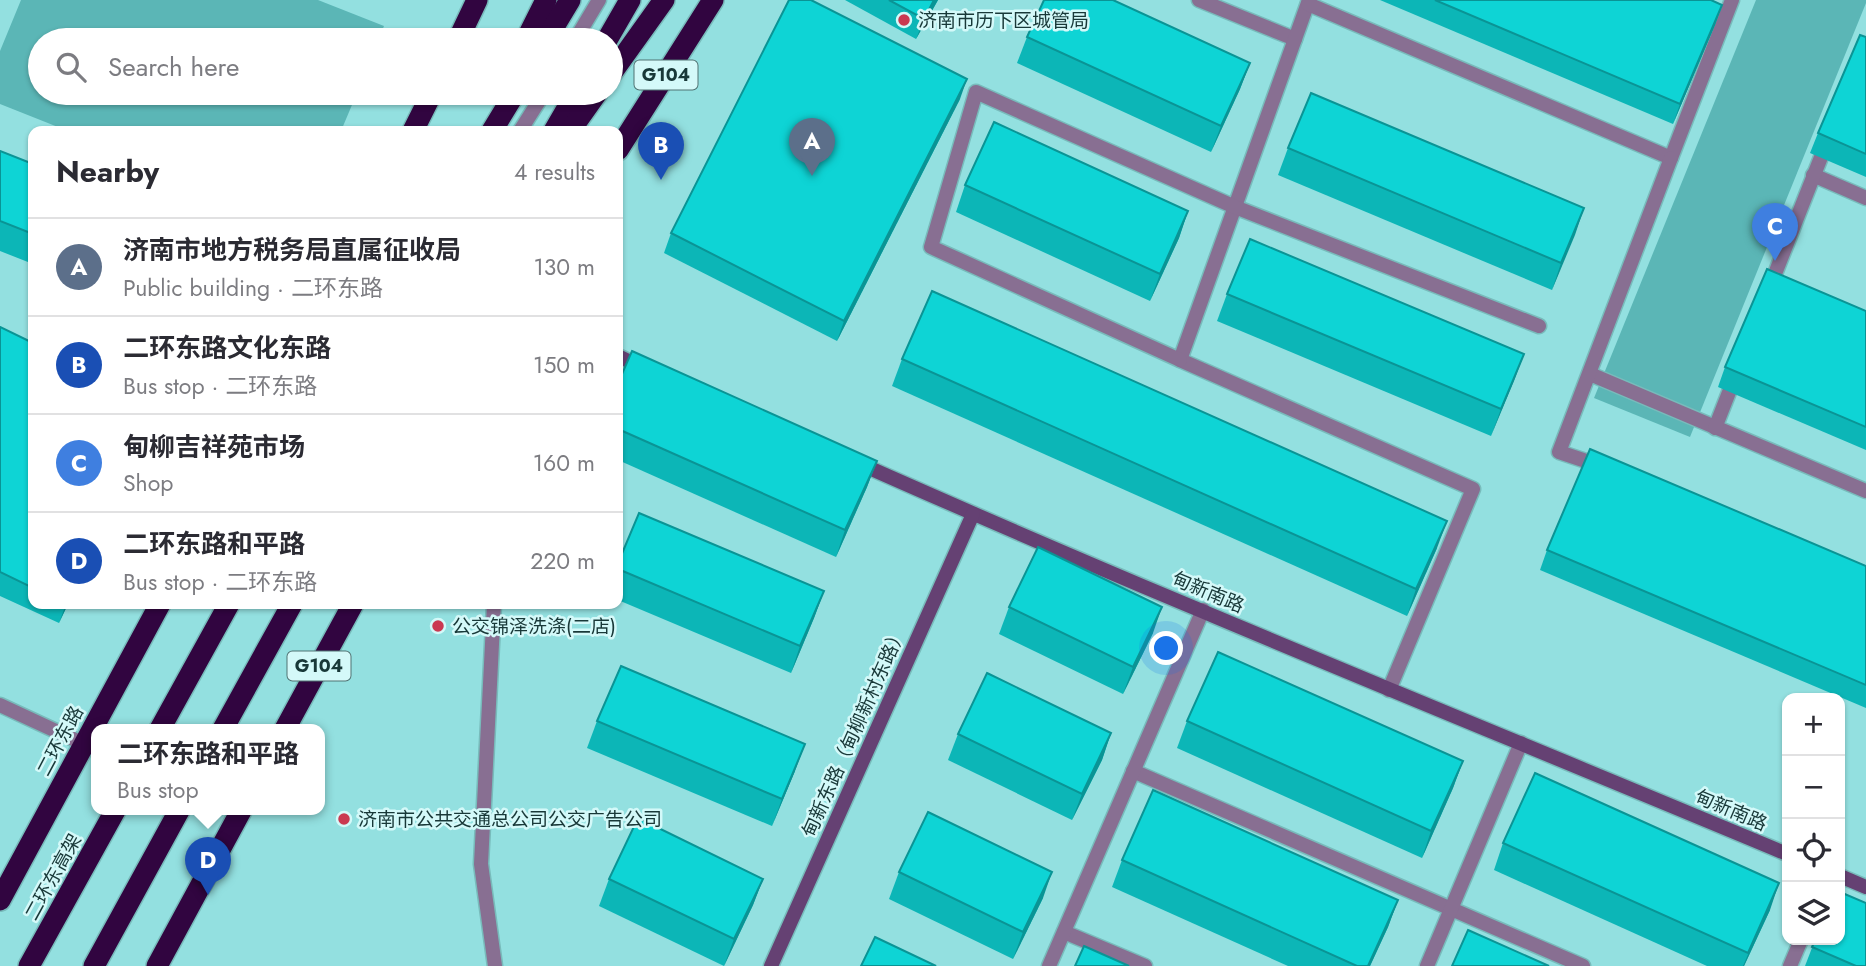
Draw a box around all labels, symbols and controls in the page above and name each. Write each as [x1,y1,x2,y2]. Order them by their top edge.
place label: 济南市历下区城管局 [918,7,1089,34]
marker: 济南市历下区城管局 [896,12,912,28]
search box [28,28,623,105]
icon: search [52,48,90,86]
text: Search here [108,48,240,86]
road number: G104 [634,60,698,90]
pin: A [789,118,835,176]
pin: B [638,122,684,180]
text: Nearby [56,150,159,193]
text: 4 results [514,155,595,189]
pin: C [1752,203,1798,261]
text: 济南市地方税务局直属征收局 [123,231,461,269]
text: A [71,250,87,284]
text: 130 m [533,250,595,284]
text: Public building · 二环东路 [123,271,383,305]
text: 二环东路文化东路 [123,329,331,367]
text: B [71,348,87,382]
text: 150 m [533,348,595,382]
text: Bus stop · 二环东路 [123,369,317,403]
text: 甸柳吉祥苑市场 [123,428,305,466]
text: C [71,446,87,480]
text: 160 m [533,446,595,480]
text: Shop [123,466,173,500]
text: 二环东路和平路 [123,525,305,563]
text: D [71,544,87,578]
text: 220 m [530,544,595,578]
text: Bus stop · 二环东路 [123,565,317,599]
street label: 甸新南路 [1168,565,1248,619]
place label: 公交锦泽洗涤(二店) [452,613,616,640]
marker: 公交锦泽洗涤(二店) [430,618,446,634]
street label: 甸新东路（甸柳新村东路） [795,622,913,842]
your location [1149,631,1183,665]
road number: G104 [288,652,350,680]
map controls [1782,693,1845,945]
button: + [1782,693,1845,756]
street label: 二环东路 [30,701,90,781]
popup [91,724,325,815]
text: 二环东路和平路 [117,735,299,773]
button: − [1782,756,1845,819]
text: Bus stop [117,773,199,807]
street label: 甸新南路 [1691,783,1771,837]
place label: 济南市公共交通总公司公交广告公司 [358,806,662,833]
marker: 济南市公共交通总公司公交广告公司 [336,811,352,827]
button: locate [1782,819,1845,882]
street label: 二环东高架 [18,829,88,925]
pin: D [185,837,231,895]
button: layers [1782,882,1845,945]

